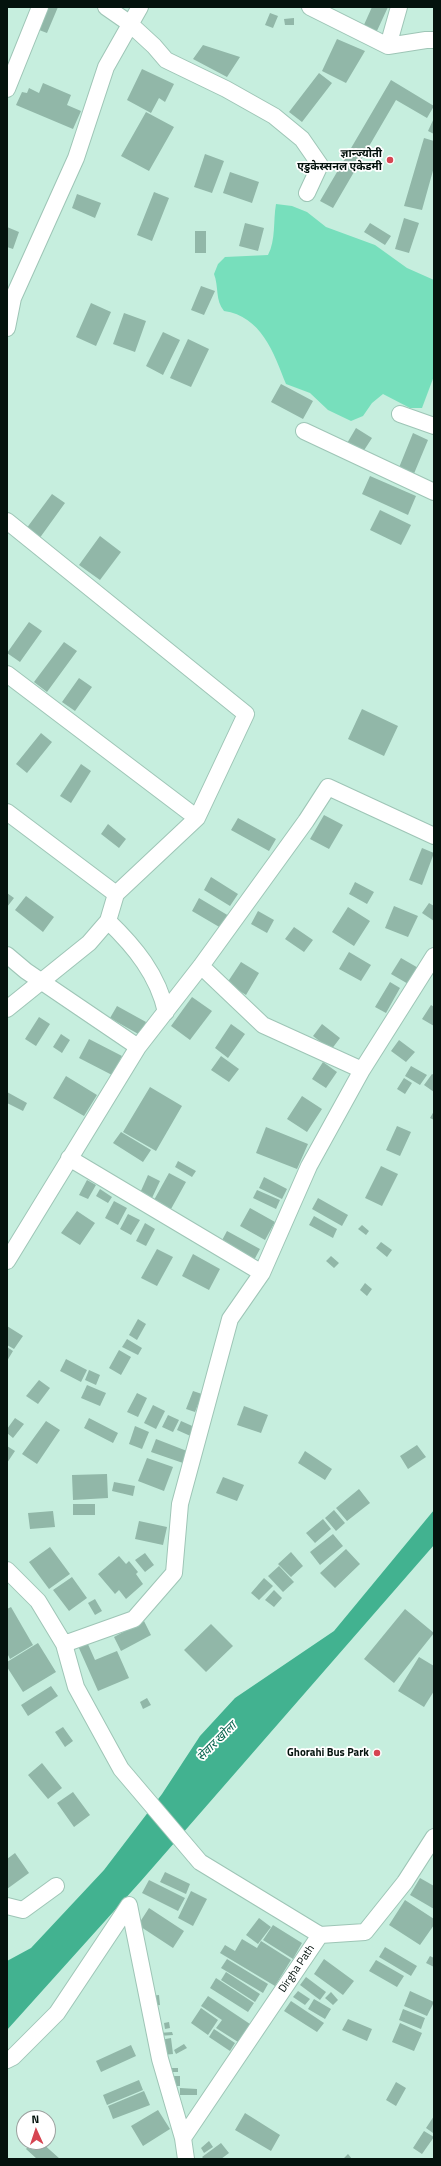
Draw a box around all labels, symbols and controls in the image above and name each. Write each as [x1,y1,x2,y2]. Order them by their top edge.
place label: ज्ञान्ज्योती एडुकेस्सनल एकेडमी [297,147,382,173]
marker: ज्ञान्ज्योती एडुकेस्सनल एकेडमी [385,155,395,165]
water label: सेवार खोला [194,1719,240,1765]
place label: Ghorahi Bus Park [287,1746,369,1760]
marker: Ghorahi Bus Park [372,1748,382,1758]
street label: Dirgha Path [276,1943,318,1995]
north arrow [16,2110,56,2150]
text: N [31,2111,40,2127]

